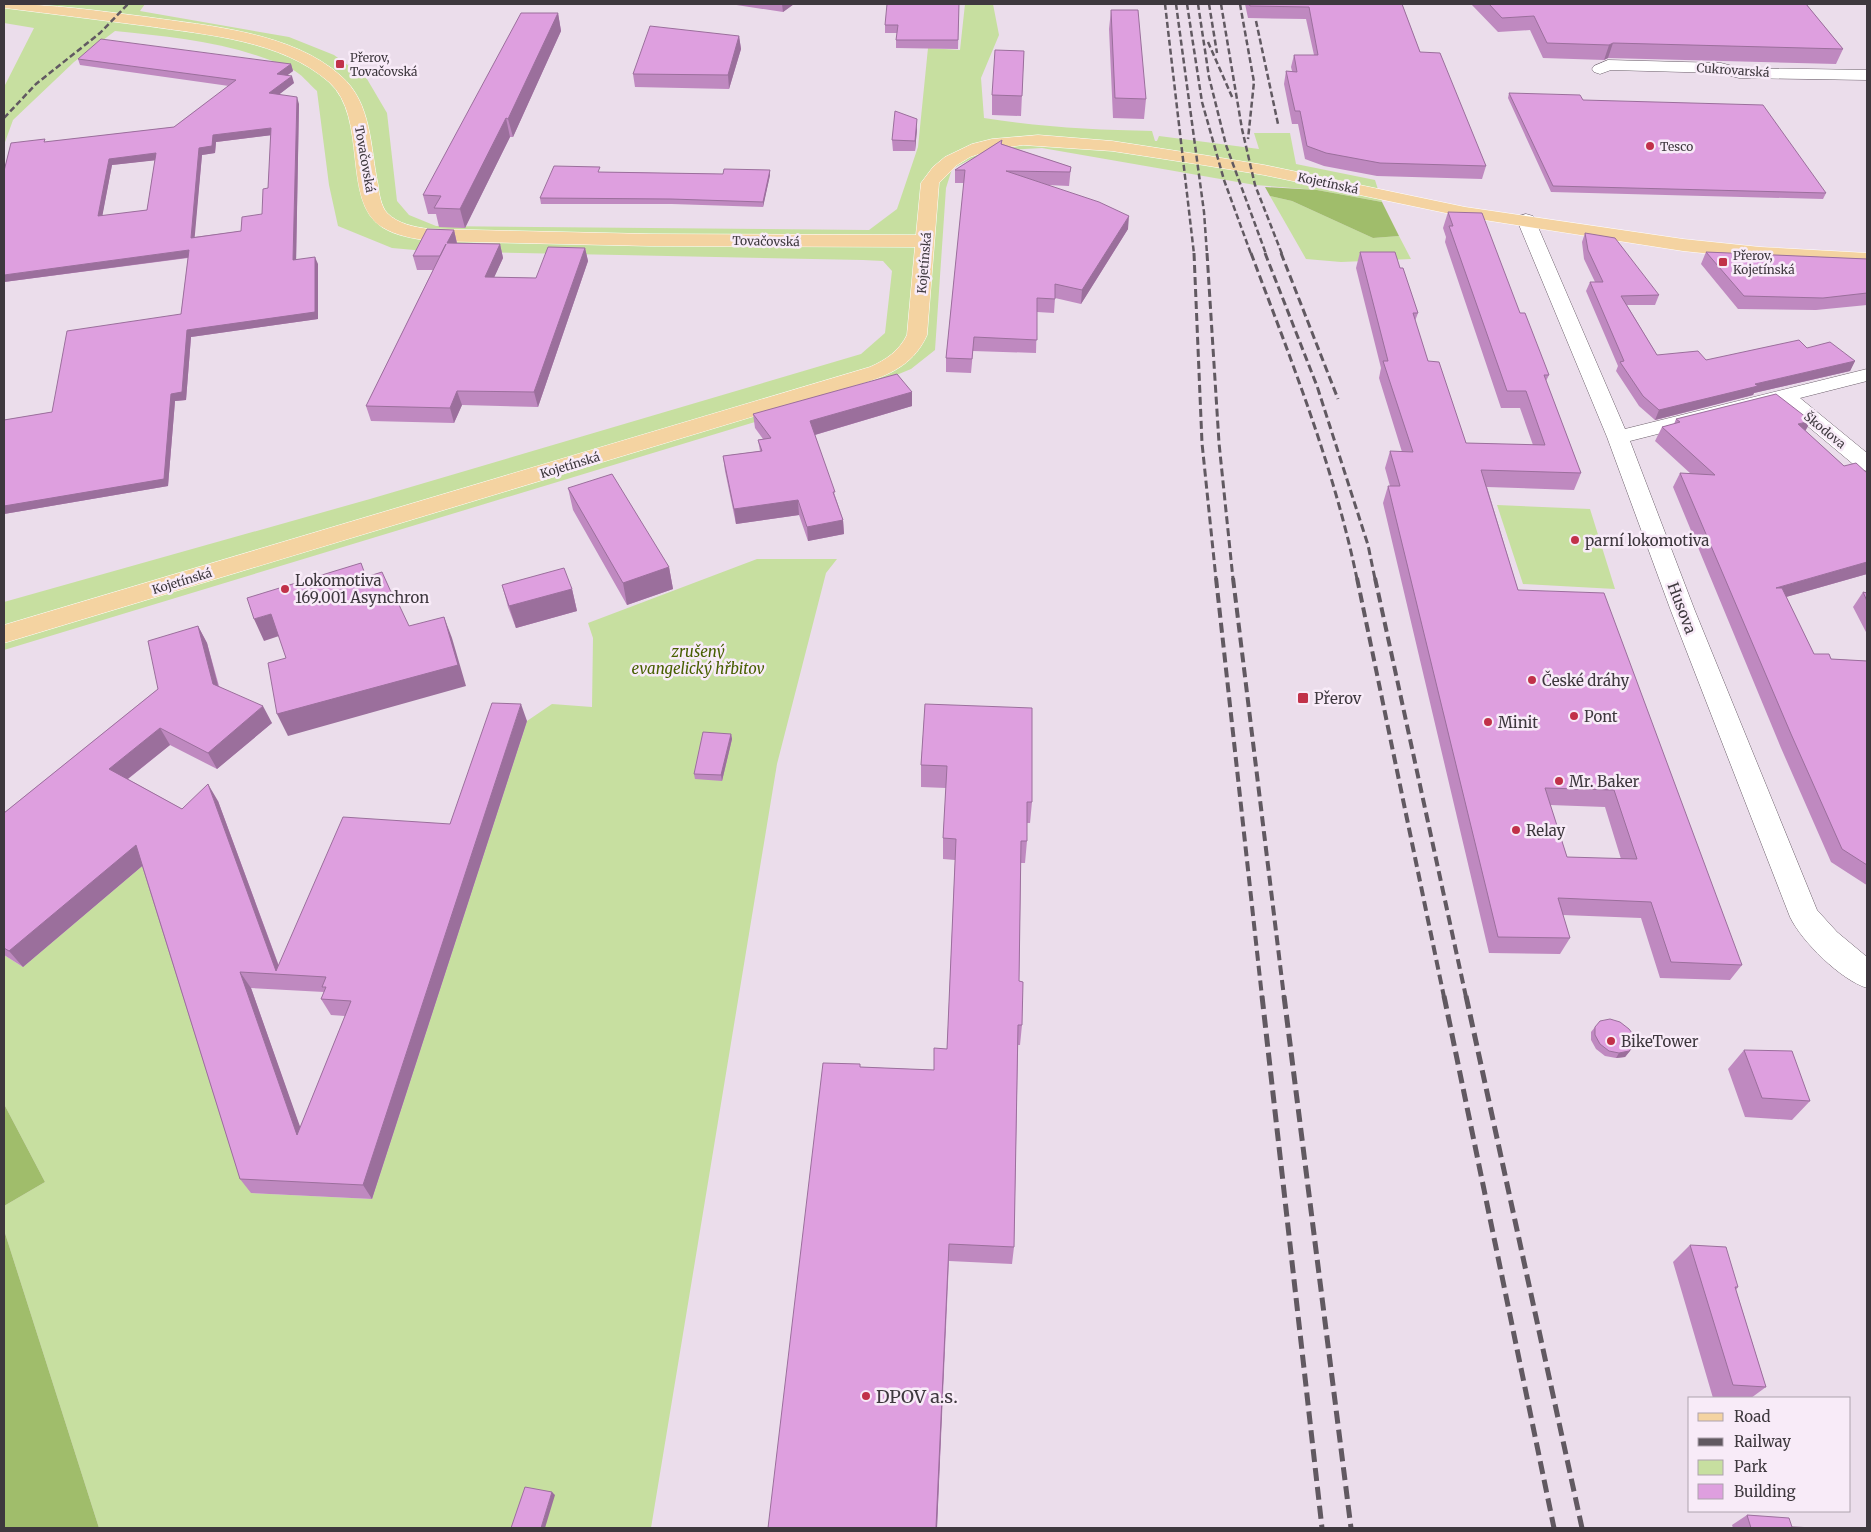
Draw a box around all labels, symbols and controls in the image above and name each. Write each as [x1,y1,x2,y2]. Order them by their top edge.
place label: Přerov, Tovačovská [350,50,418,79]
marker: Přerov, Tovačovská [334,58,346,70]
street label: Cukrovarská [1696,60,1770,80]
street label: Tovačovská [352,124,378,194]
place label: Tesco [1660,139,1693,154]
marker: Tesco [1644,140,1656,152]
street label: Kojetínská [1296,169,1360,197]
street label: Kojetínská [914,231,934,294]
street label: Tovačovská [732,233,800,249]
place label: Přerov, Kojetínská [1733,248,1795,277]
marker: Přerov, Kojetínská [1717,256,1729,268]
street label: Škodova [1801,408,1850,452]
street label: Kojetínská [538,449,602,481]
place label: parní lokomotiva [1585,531,1709,550]
marker: parní lokomotiva [1569,534,1581,546]
street label: Kojetínská [150,565,214,597]
place label: Lokomotiva 169.001 Asynchron [295,571,429,607]
street label: Husova [1664,580,1700,636]
marker: Lokomotiva 169.001 Asynchron [279,583,291,595]
park label: zrušený evangelický hřbitov [631,642,765,678]
place label: České dráhy [1542,670,1629,690]
marker: České dráhy [1526,674,1538,686]
place label: Přerov [1314,689,1362,708]
marker: Přerov [1296,691,1310,705]
place label: Pont [1584,707,1618,726]
marker: Pont [1568,710,1580,722]
place label: Minit [1498,713,1538,732]
marker: Minit [1482,716,1494,728]
place label: Mr. Baker [1569,772,1639,791]
marker: Mr. Baker [1553,775,1565,787]
place label: Relay [1526,821,1566,840]
marker: Relay [1510,824,1522,836]
place label: BikeTower [1621,1032,1699,1051]
marker: BikeTower [1605,1035,1617,1047]
place label: DPOV a.s. [876,1385,958,1408]
marker: DPOV a.s. [860,1390,872,1402]
legend [1688,1397,1851,1512]
text: Road [1734,1407,1770,1426]
text: Railway [1734,1432,1791,1451]
text: Park [1734,1457,1768,1476]
text: Building [1734,1482,1796,1501]

